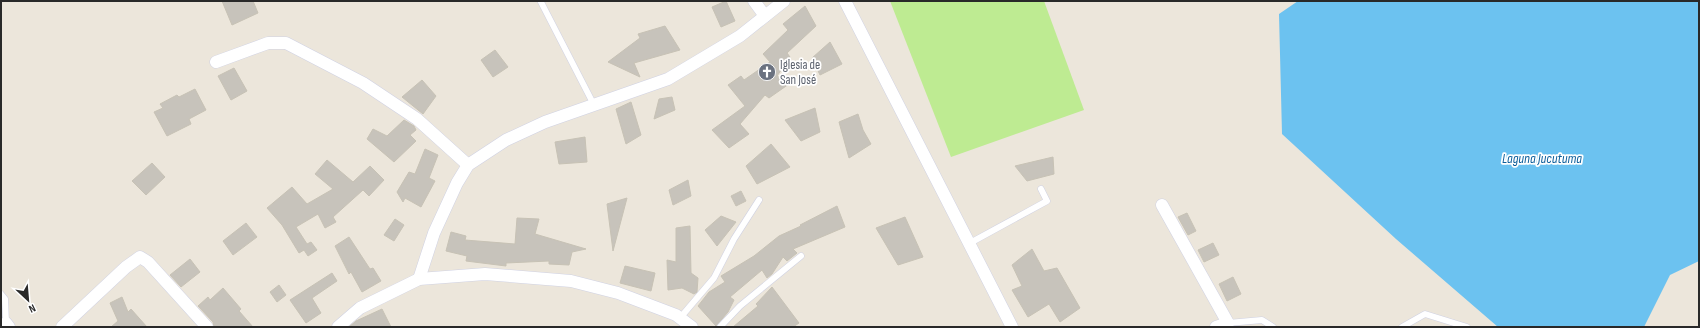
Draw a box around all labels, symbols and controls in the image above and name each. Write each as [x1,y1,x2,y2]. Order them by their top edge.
place label: Iglesia de San José [780,57,820,88]
church icon: Iglesia de San José [757,62,777,82]
water label: Laguna Jucutuma [1502,150,1582,167]
north arrow [8,280,48,320]
text: N [27,301,38,316]

